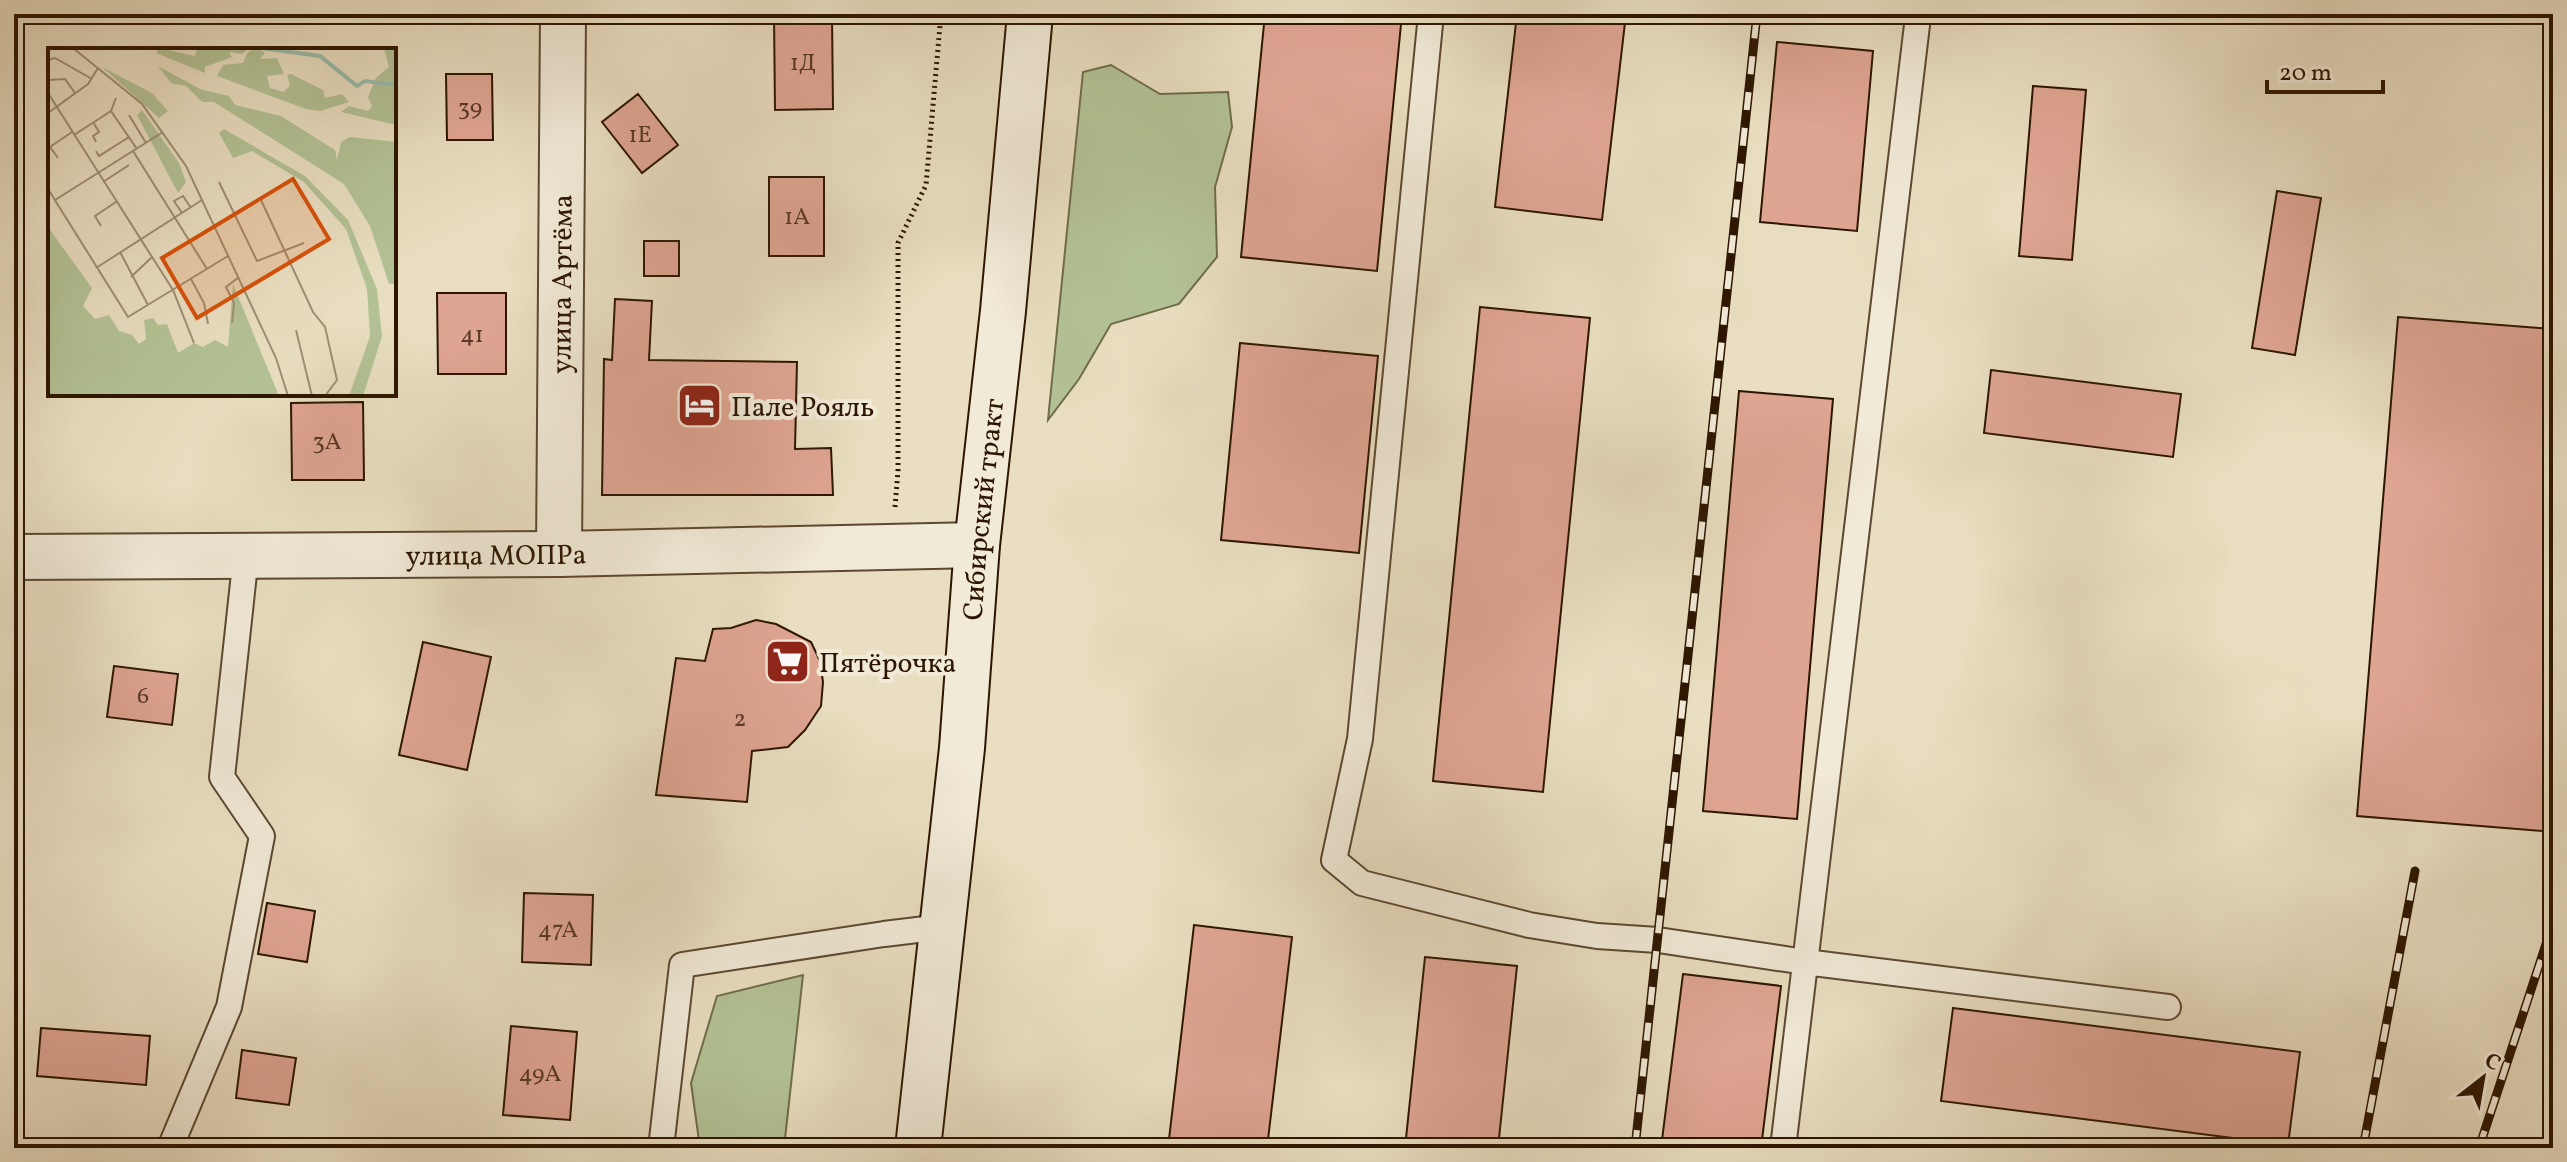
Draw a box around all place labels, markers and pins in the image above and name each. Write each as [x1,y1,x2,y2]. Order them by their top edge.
hotel icon: Пале Рояль [676,382,724,430]
place label: Пале Рояль [731,389,874,428]
supermarket icon: Пятёрочка [764,638,812,686]
place label: Пятёрочка [819,645,956,684]

